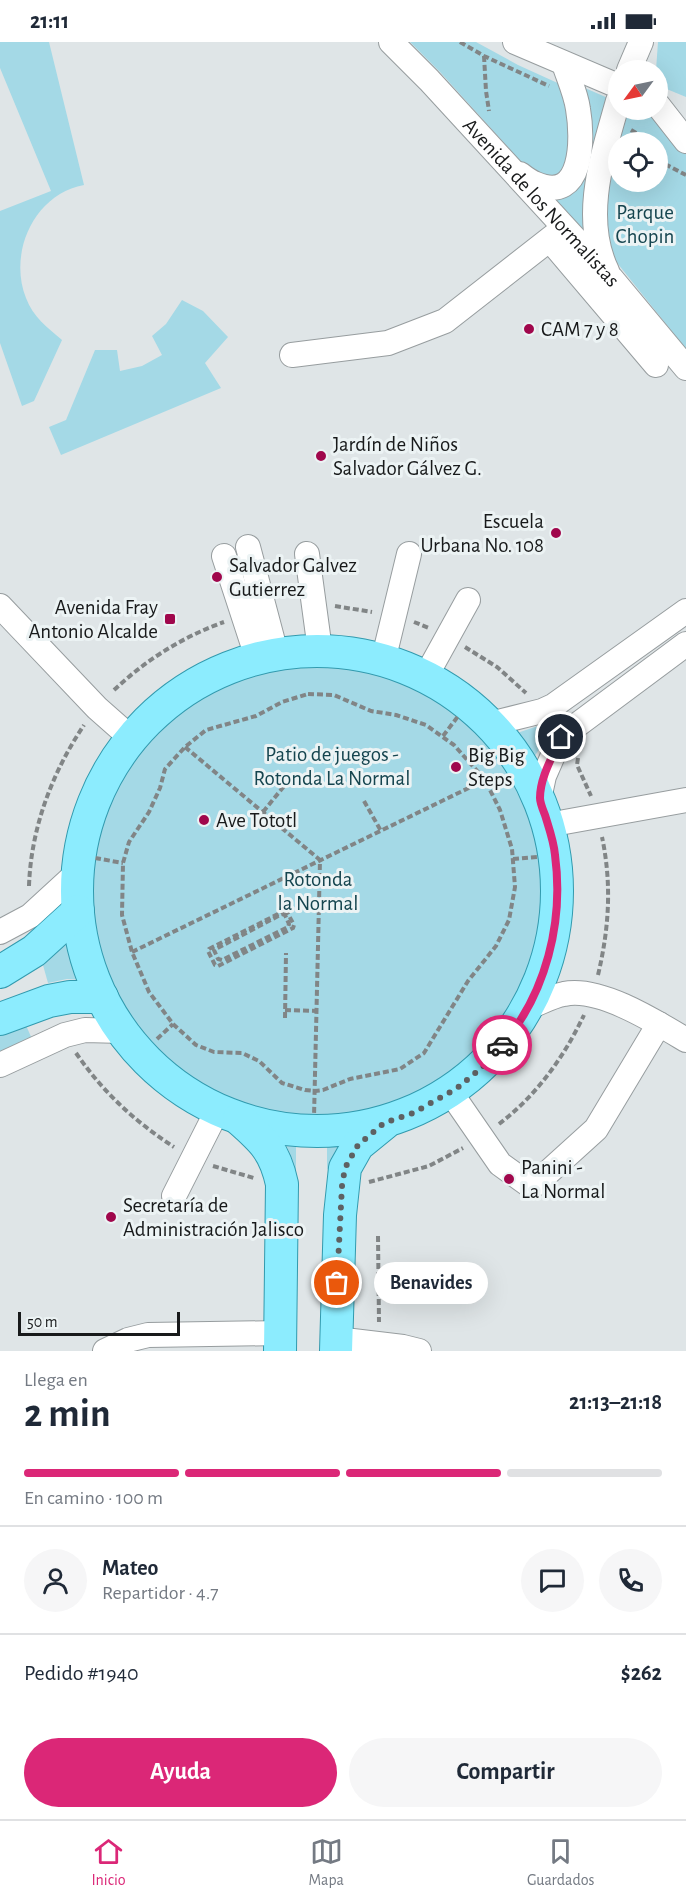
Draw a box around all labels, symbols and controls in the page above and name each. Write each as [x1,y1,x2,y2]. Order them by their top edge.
text: 21:11 [30,10,69,32]
north arrow [608,60,668,120]
map controls [608,60,668,192]
street label: Avenida de los Normalistas [459,114,624,291]
button: locate [608,132,668,192]
park label: Parque Chopin [616,202,674,247]
place label: CAM 7 y 8 [541,319,619,340]
marker: CAM 7 y 8 [522,322,536,336]
place label: Jardín de Niños Salvador Gálvez G. [333,434,482,479]
marker: Jardín de Niños Salvador Gálvez G. [314,449,328,463]
place label: Escuela Urbana No. 108 [420,511,544,556]
marker: Escuela Urbana No. 108 [549,526,563,540]
place label: Salvador Galvez Gutierrez [229,555,357,600]
marker: Salvador Galvez Gutierrez [210,570,224,584]
place label: Avenida Fray Antonio Alcalde [28,597,158,642]
marker: Avenida Fray Antonio Alcalde [163,612,177,626]
pin [535,711,586,762]
icon: home [544,720,577,753]
park label: Patio de juegos - Rotonda La Normal [254,744,411,789]
place label: Big Big Steps [468,745,525,790]
marker: Big Big Steps [449,760,463,774]
place label: Ave Tototl [216,810,297,831]
marker: Ave Tototl [197,813,211,827]
park label: Rotonda la Normal [278,869,358,914]
courier [472,1015,532,1075]
icon: car [486,1029,519,1062]
place label: Panini - La Normal [521,1157,605,1202]
marker: Panini - La Normal [502,1172,516,1186]
place label: Secretaría de Administración Jalisco [123,1195,304,1240]
marker: Secretaría de Administración Jalisco [104,1210,118,1224]
pin [311,1257,362,1308]
callout: Benavides [373,1262,487,1304]
icon: bag [320,1266,353,1299]
text: Benavides [390,1273,472,1293]
scale bar [18,1309,180,1336]
text: 50 m [27,1314,58,1330]
text: Llega en [24,1370,88,1390]
text: 21:13–21:18 [569,1391,662,1413]
text: 2 min [24,1395,111,1434]
text: En camino · 100 m [24,1488,163,1508]
button: person [24,1549,87,1612]
button: chat [521,1549,584,1612]
button: phone [599,1549,662,1612]
text: Mateo [102,1557,158,1579]
text: Repartidor · 4.7 [102,1583,219,1603]
text: Pedido #1940 [24,1662,139,1684]
text: $262 [621,1662,662,1684]
button: Ayuda [24,1738,337,1807]
button: Compartir [349,1738,662,1807]
tab: Inicio [91,1835,126,1890]
tab: Mapa [309,1835,344,1890]
tab: Guardados [527,1835,595,1890]

